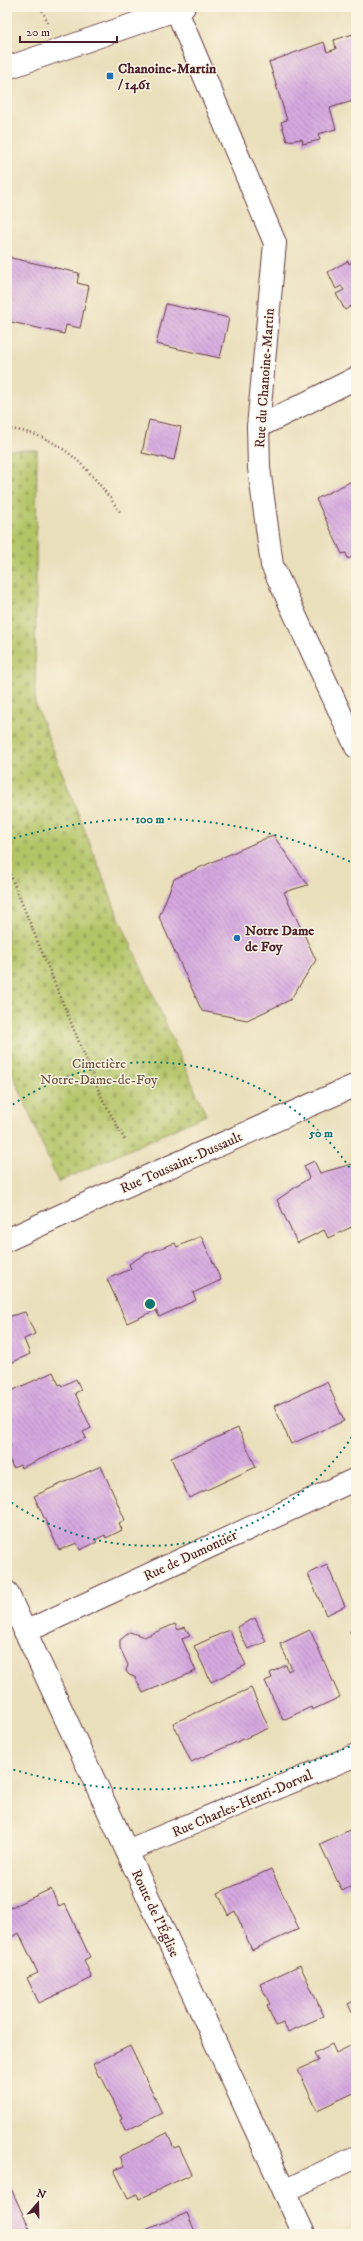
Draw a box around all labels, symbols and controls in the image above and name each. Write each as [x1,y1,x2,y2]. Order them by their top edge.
scale bar [20,18,117,44]
text: 20 m [26,25,50,40]
place label: Chanoine-Martin / 1461 [117,60,217,94]
marker: Chanoine-Martin / 1461 [105,71,115,81]
street label: Rue du Chanoine-Martin [251,307,279,449]
text: 100 m [136,812,164,827]
place label: Notre Dame de Foy [245,922,314,956]
marker: Notre Dame de Foy [232,933,242,943]
park label: Cimetière Notre-Dame-de-Foy [40,1055,158,1089]
text: 50 m [308,1126,333,1141]
street label: Rue Toussaint-Dussault [118,1128,246,1198]
centre of rings [143,1297,157,1311]
street label: Rue de Dumontier [141,1526,241,1586]
street label: Rue Charles-Henri-Dorval [169,1766,316,1842]
street label: Route de l'Église [127,1867,183,1960]
north arrow [18,2183,58,2223]
text: N [34,2186,48,2203]

